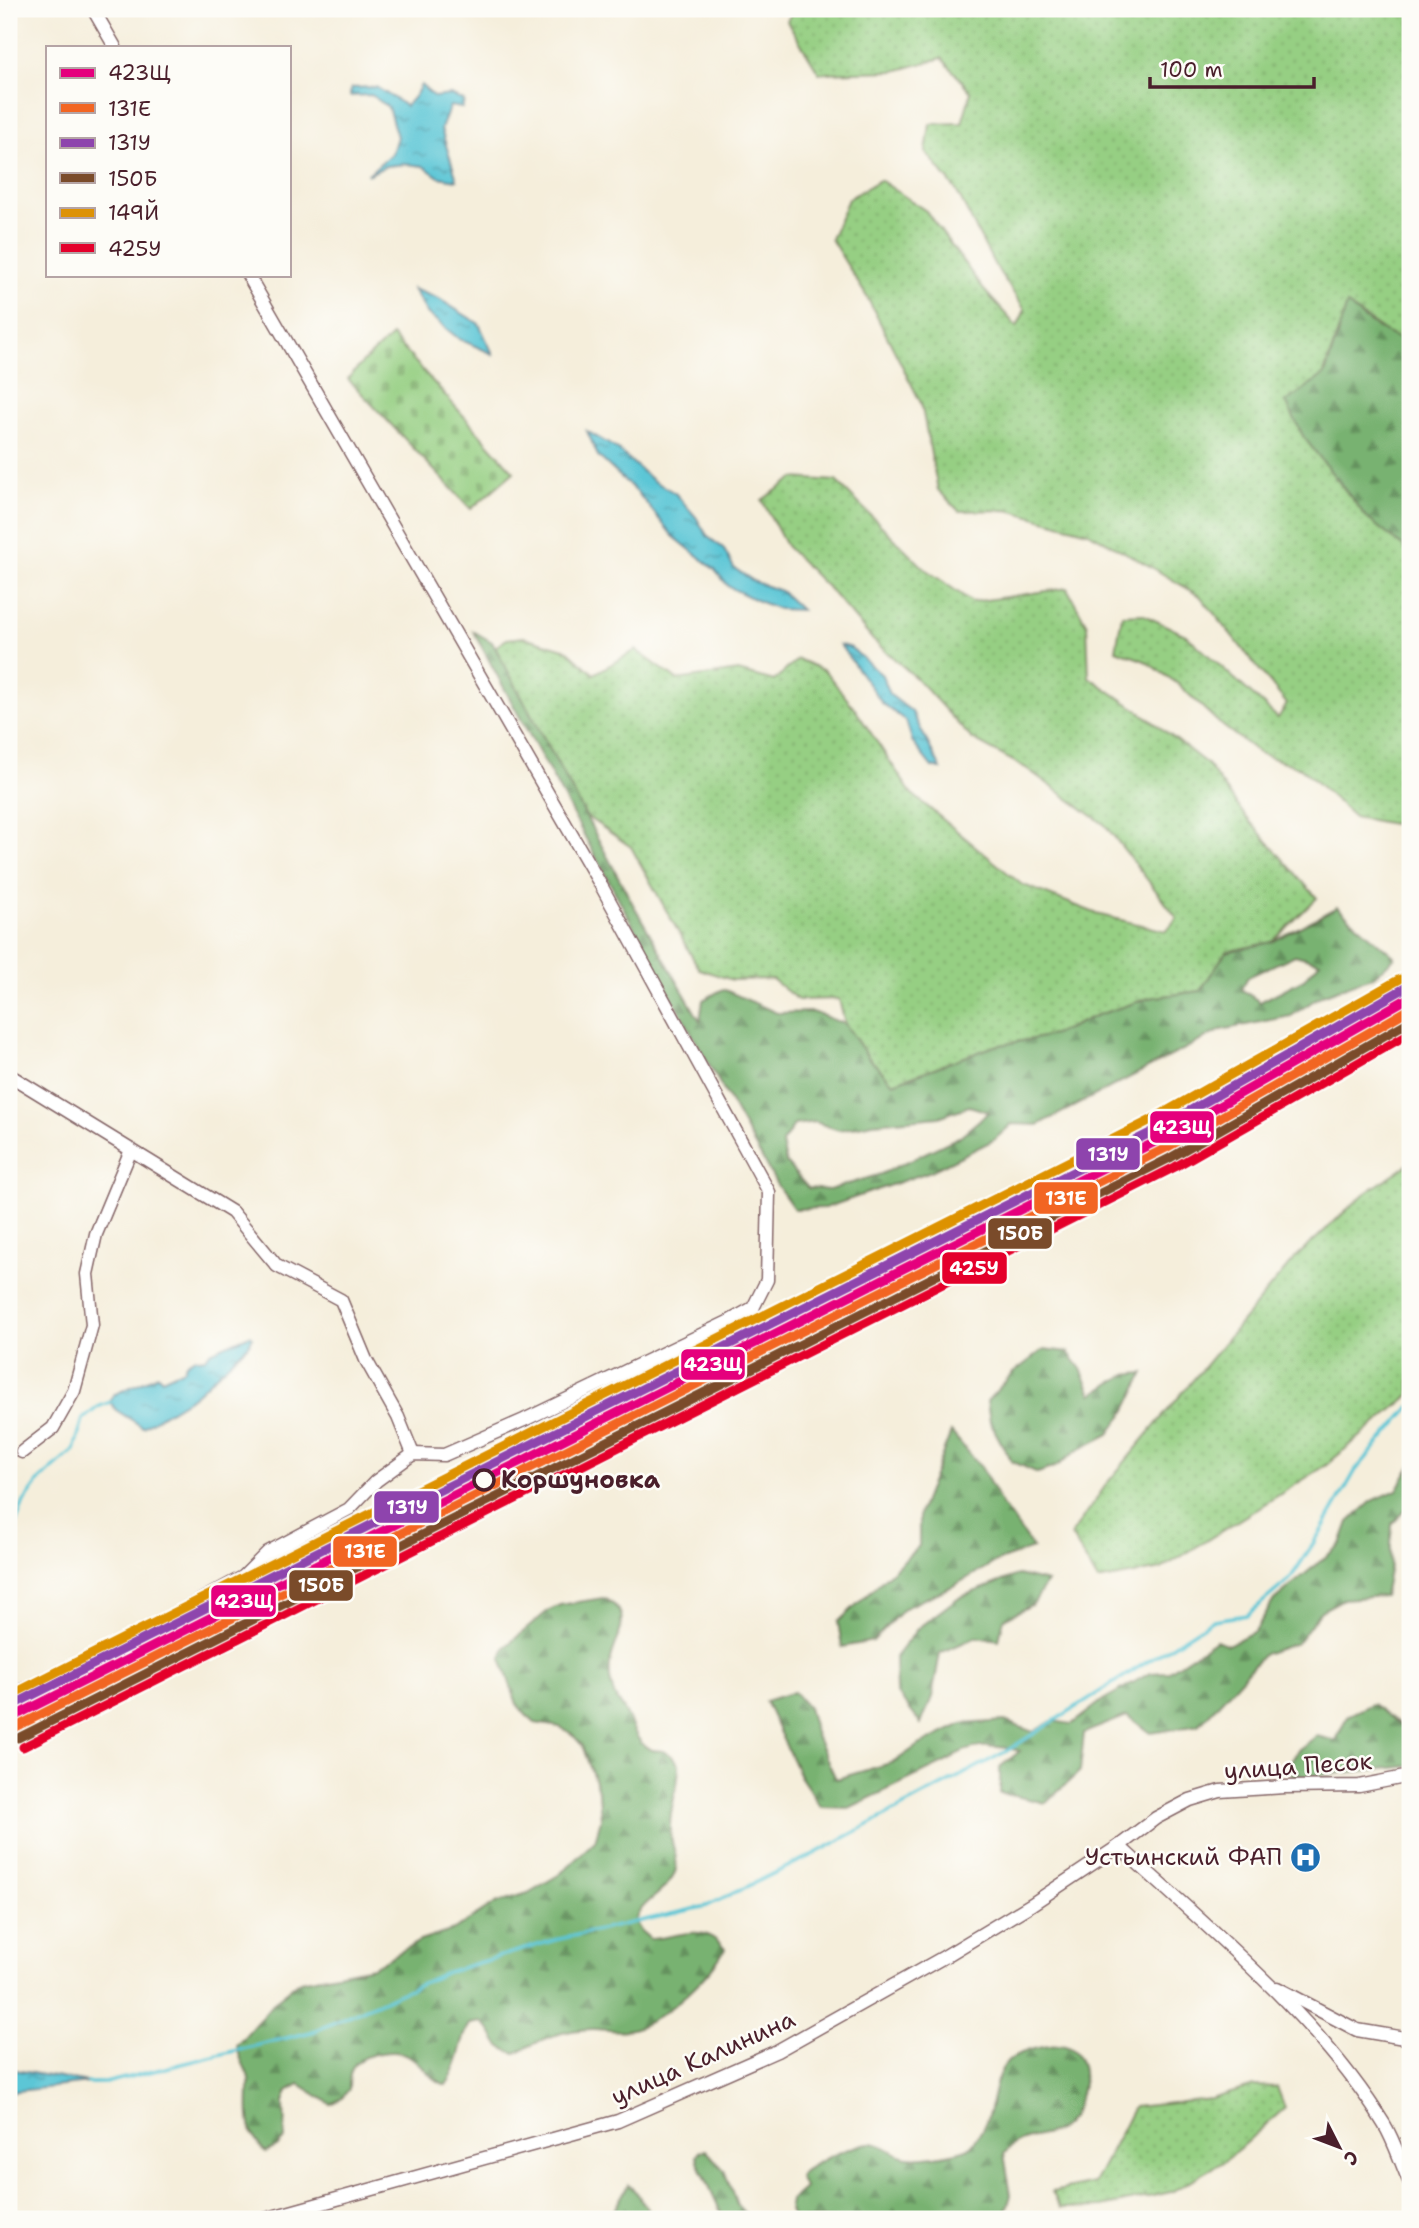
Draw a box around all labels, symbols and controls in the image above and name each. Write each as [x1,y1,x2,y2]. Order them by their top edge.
legend [46,46,290,276]
scale bar [1150,46,1314,90]
text: 100 m [1160,56,1223,84]
text: 423Щ [108,59,171,87]
text: 131Е [108,95,151,123]
text: 131У [108,129,151,157]
text: 150Б [108,165,158,193]
text: 149Й [108,199,159,227]
text: 425У [108,235,161,263]
line badge: 423Щ [1149,1110,1215,1144]
text: 423Щ [1153,1115,1211,1140]
line badge: 131У [1075,1137,1141,1171]
text: 131У [1087,1142,1129,1167]
line badge: 131Е [1033,1181,1099,1215]
text: 131Е [1045,1186,1087,1211]
line badge: 150Б [987,1217,1053,1250]
text: 150Б [997,1221,1043,1246]
line badge: 425У [941,1251,1008,1285]
text: 425У [949,1256,999,1281]
line badge: 423Щ [680,1348,746,1381]
text: 423Щ [684,1352,742,1377]
place label: Коршуновка [501,1464,661,1496]
marker: Коршуновка [473,1469,495,1491]
line badge: 131У [373,1490,440,1524]
text: 131У [386,1495,428,1520]
line badge: 131Е [332,1535,398,1568]
text: 131Е [344,1539,386,1564]
line badge: 150Б [288,1569,354,1602]
text: 150Б [298,1573,344,1598]
line badge: 423Щ [210,1584,277,1618]
text: 423Щ [215,1589,273,1614]
street label: улица Песок [1223,1745,1373,1787]
hospital icon: Устьинский ФАП [1288,1840,1322,1874]
place label: Устьинский ФАП [1085,1841,1282,1873]
street label: улица Калинина [606,2003,800,2113]
north arrow [1304,2112,1374,2182]
text: С [1338,2145,1364,2171]

